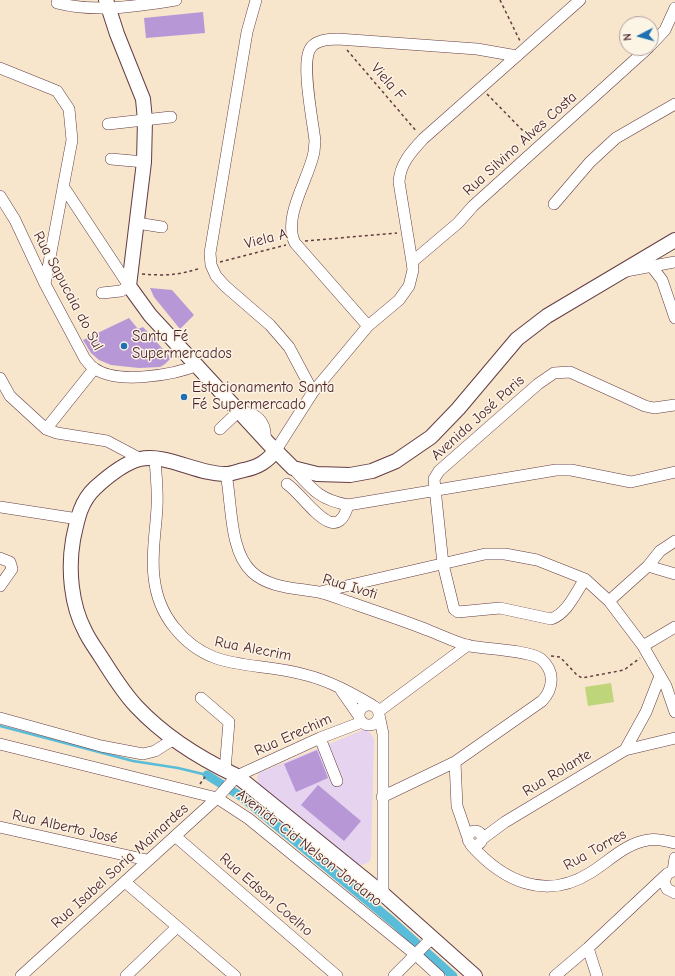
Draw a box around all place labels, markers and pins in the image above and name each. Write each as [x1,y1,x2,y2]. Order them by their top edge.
place label: Santa Fé Supermercados [132,328,232,363]
marker: Santa Fé Supermercados [119,341,129,351]
place label: Estacionamento Santa Fé Supermercado [192,379,334,414]
marker: Estacionamento Santa Fé Supermercado [179,392,189,402]

